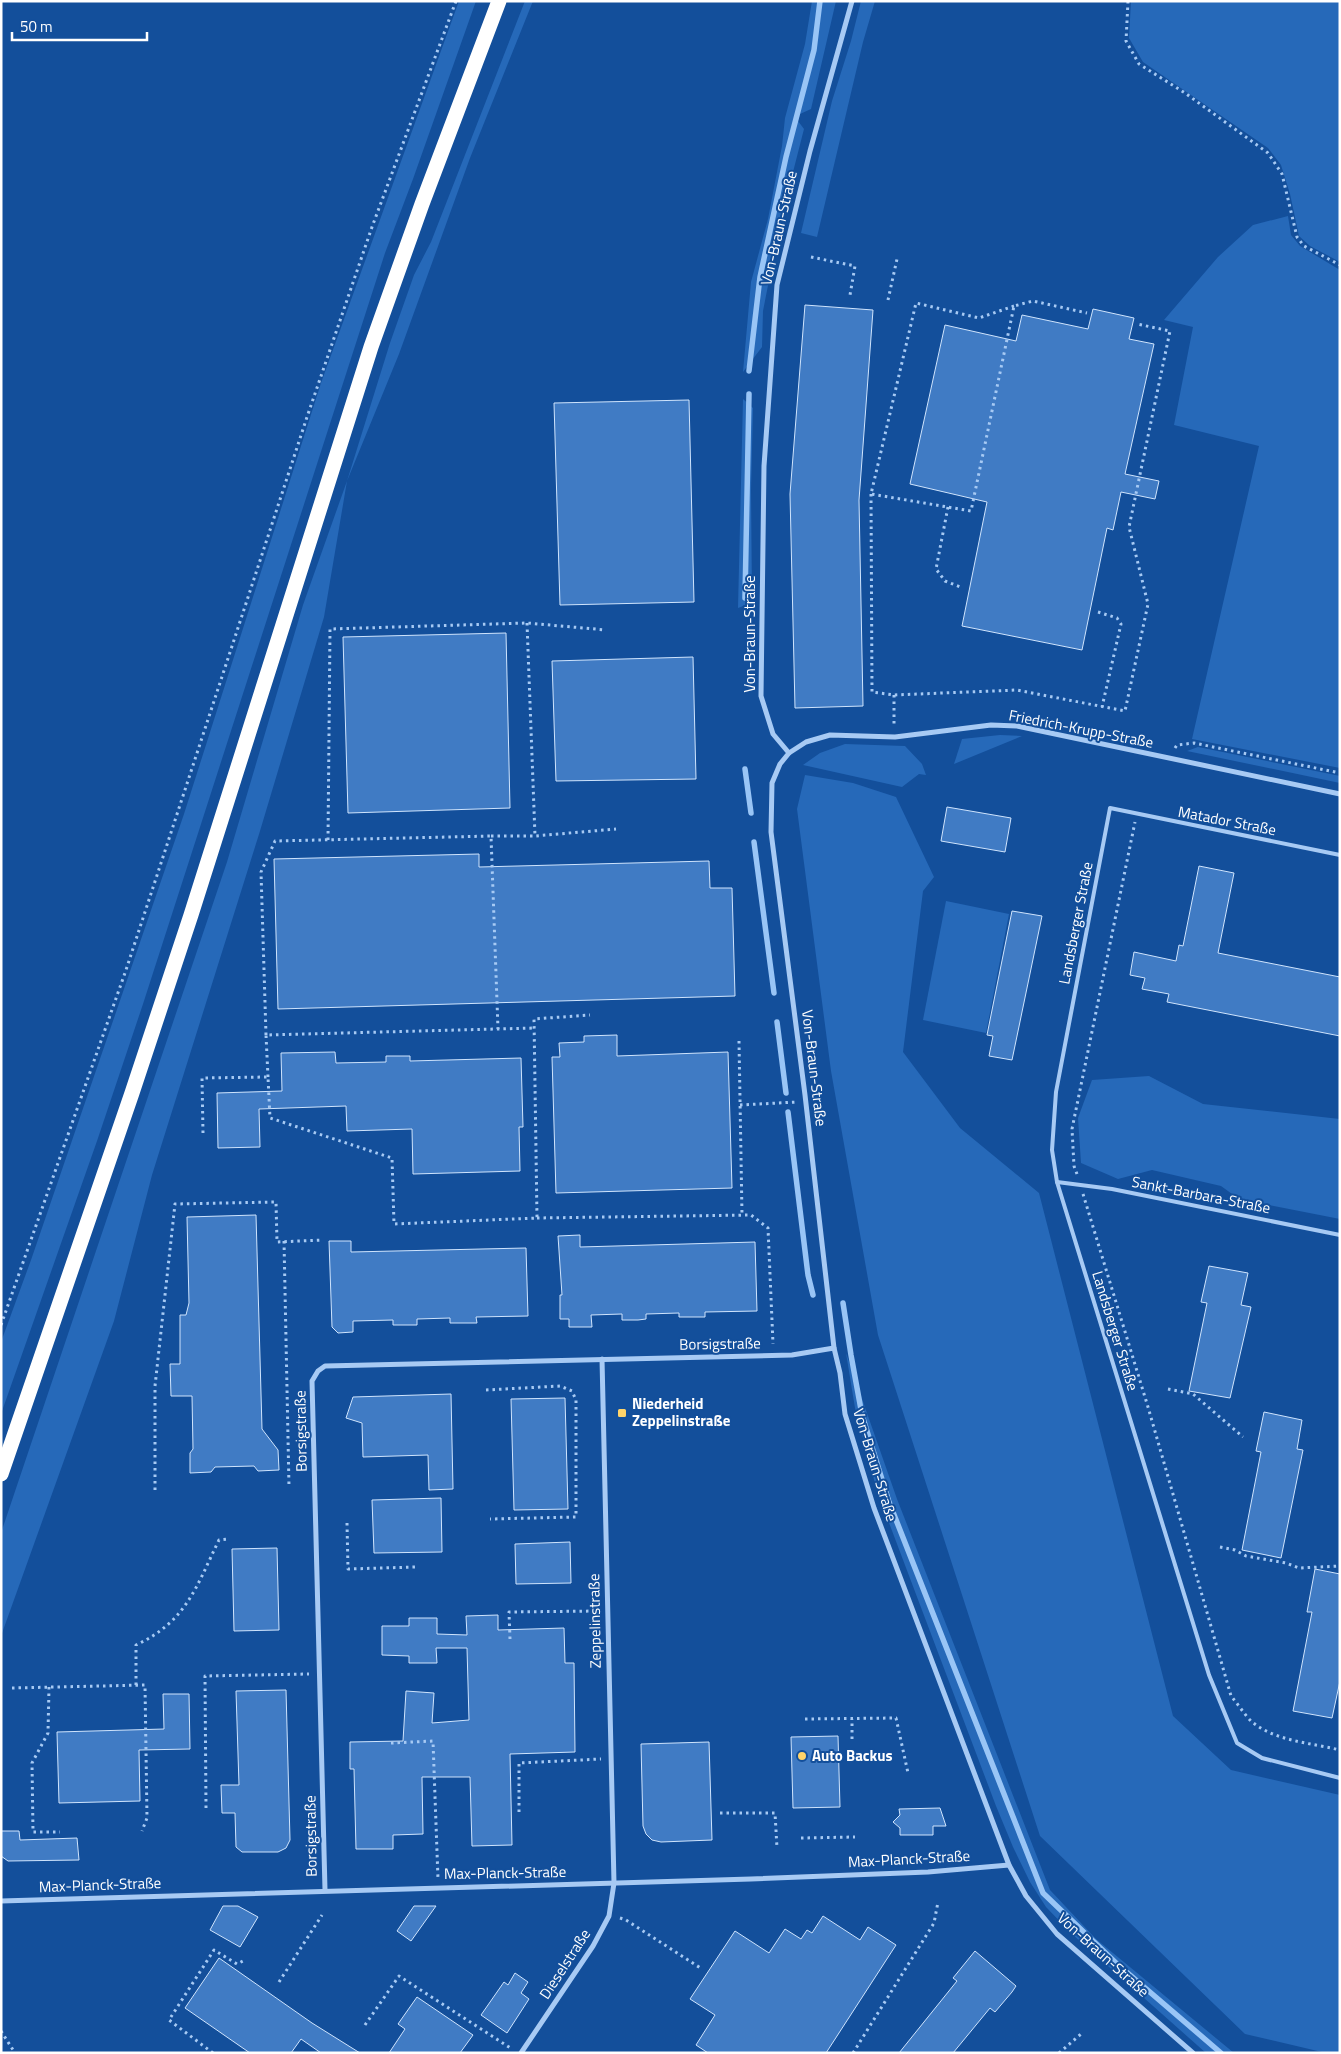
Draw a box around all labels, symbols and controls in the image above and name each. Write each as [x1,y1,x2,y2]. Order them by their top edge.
scale bar [12,10,148,42]
text: 50 m [20,15,53,38]
street label: Von-Braun-Straße [754,168,803,288]
street label: Von-Braun-Straße [738,575,761,693]
street label: Friedrich-Krupp-Straße [1007,703,1155,754]
street label: Matador Straße [1176,800,1278,841]
street label: Landsberger Straße [1052,860,1099,986]
street label: Von-Braun-Straße [796,1008,833,1127]
street label: Sankt-Barbara-Straße [1130,1170,1272,1219]
street label: Landsberger Straße [1086,1268,1145,1394]
street label: Borsigstraße [679,1331,761,1356]
street label: Borsigstraße [288,1390,313,1472]
place label: Niederheid Zeppelinstraße [632,1392,731,1432]
street label: Von-Braun-Straße [847,1406,904,1524]
marker: Niederheid Zeppelinstraße [616,1407,628,1419]
street label: Zeppelinstraße [582,1573,607,1669]
place label: Auto Backus [812,1744,893,1767]
marker: Auto Backus [796,1750,808,1762]
street label: Borsigstraße [298,1795,323,1877]
street label: Max-Planck-Straße [847,1844,971,1873]
street label: Max-Planck-Straße [444,1860,566,1885]
street label: Max-Planck-Straße [38,1871,162,1898]
street label: Von-Braun-Straße [1052,1907,1155,2002]
street label: Dieselstraße [533,1924,596,2003]

